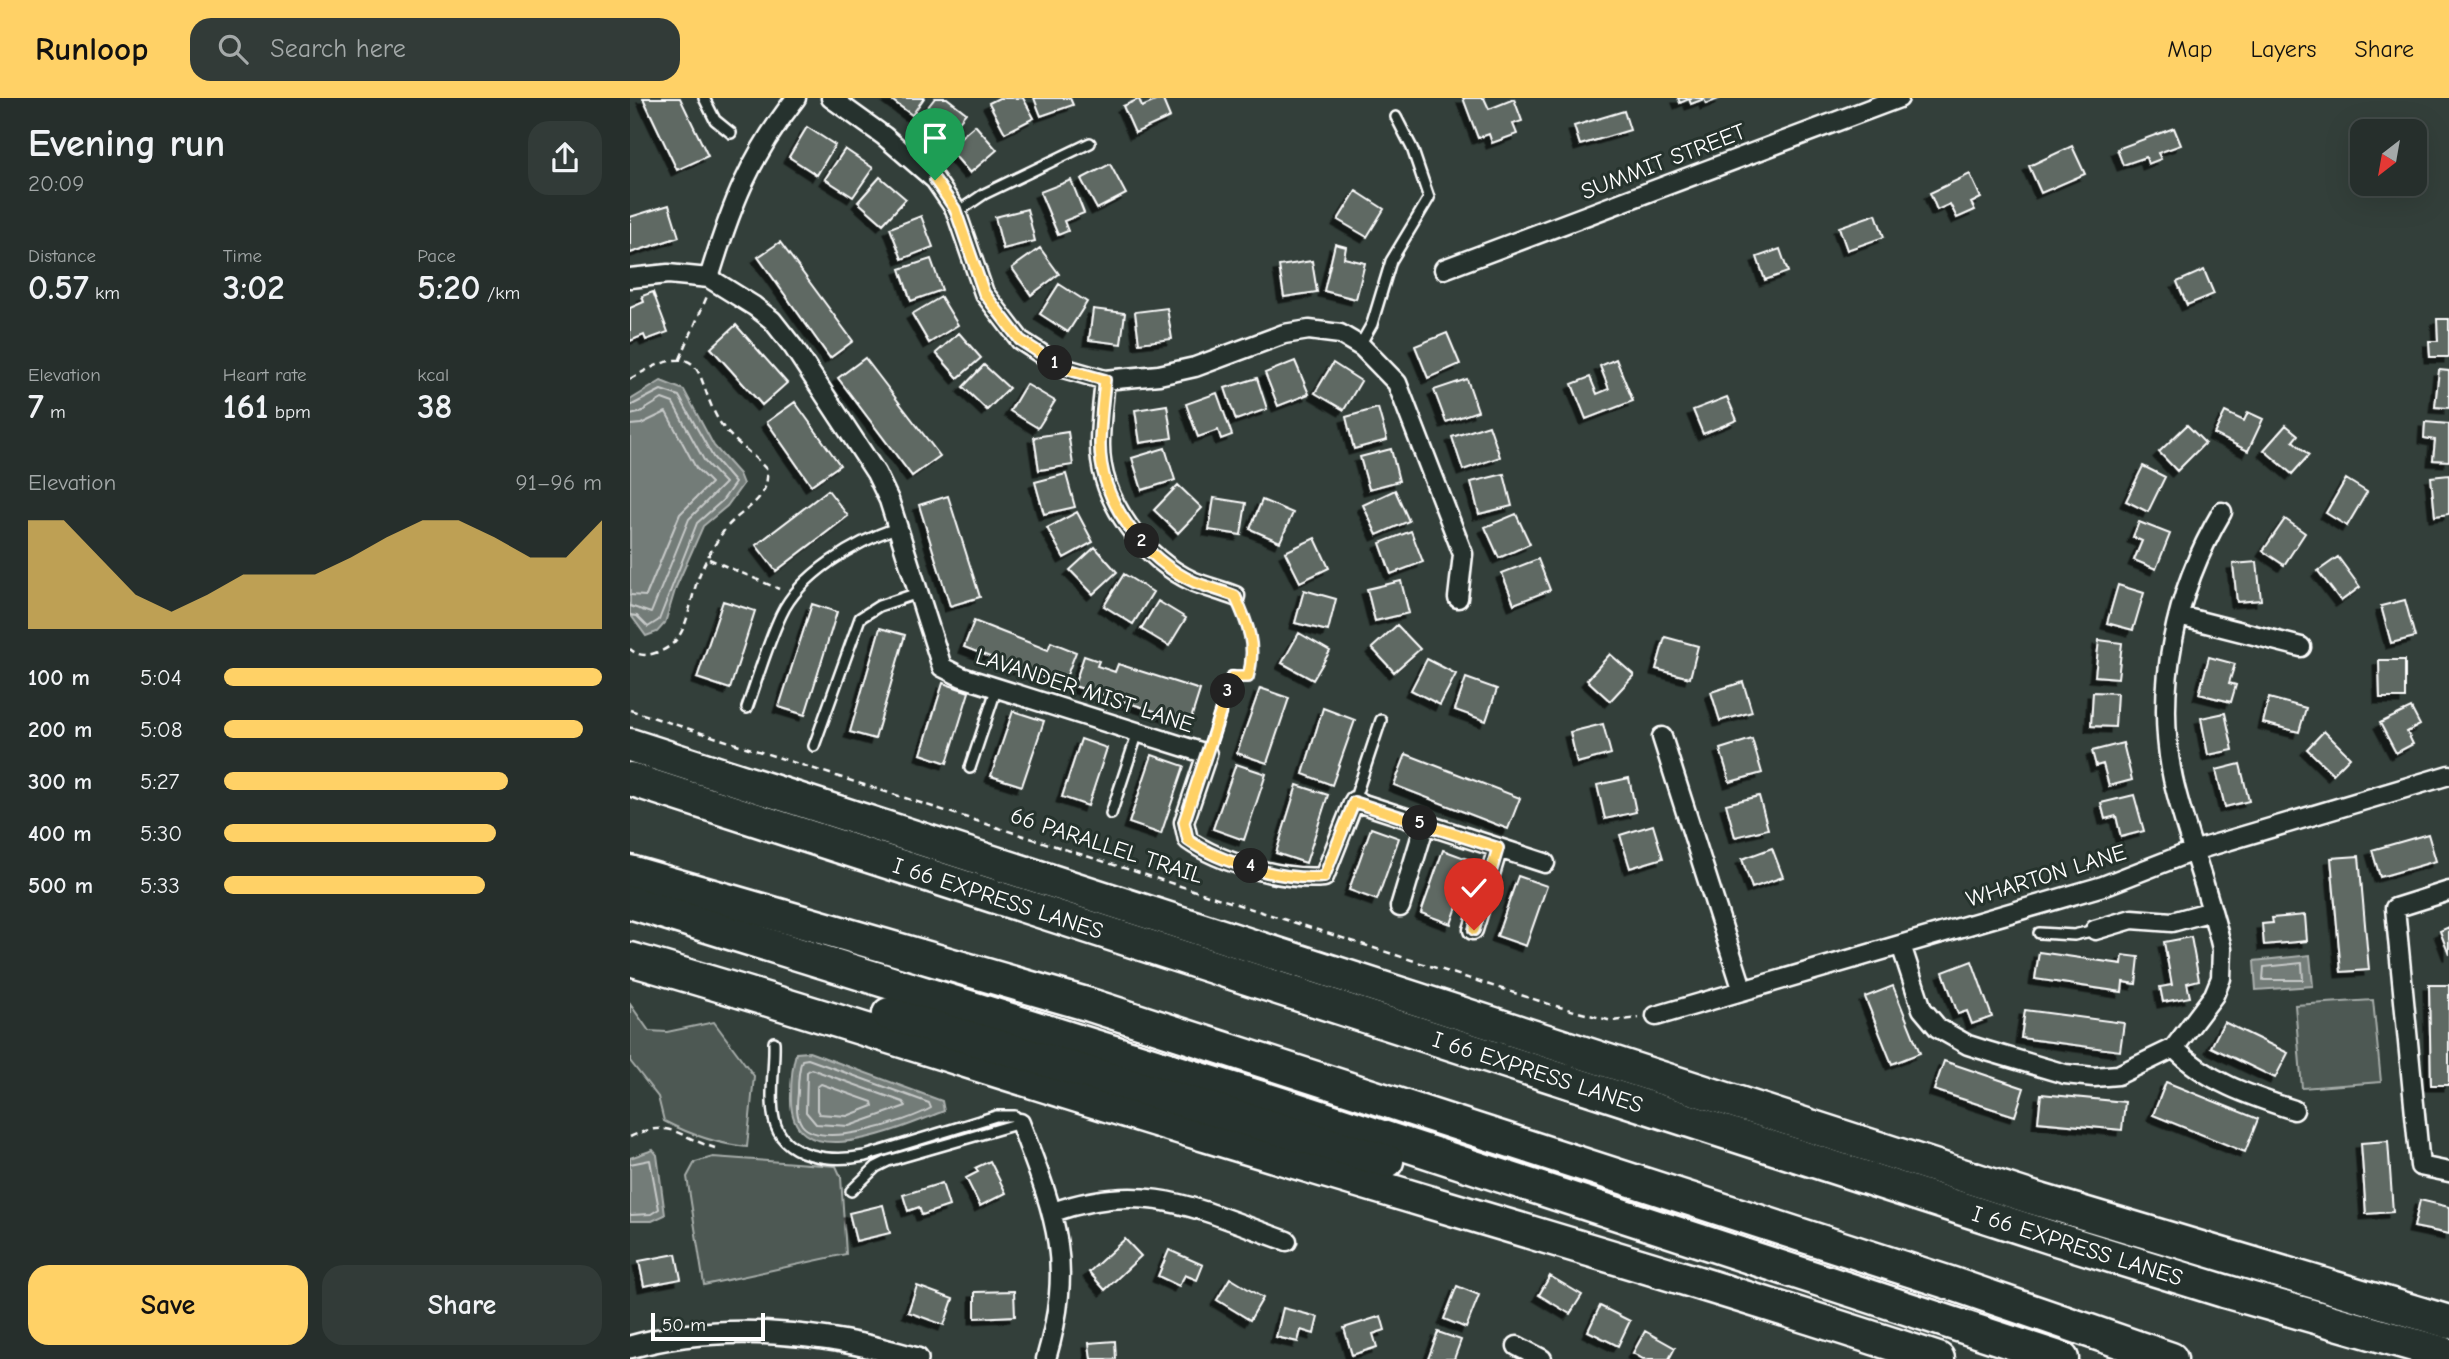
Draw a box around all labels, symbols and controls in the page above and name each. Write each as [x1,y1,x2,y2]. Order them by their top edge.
search box [190,18,680,81]
text: Runloop [35,30,148,68]
icon: search [214,30,252,68]
text: Search here [270,34,406,64]
text: Map [2167,35,2213,63]
text: Layers [2251,35,2316,63]
text: Share [2354,35,2414,63]
pin [905,108,965,180]
street label: SUMMIT STREET [1577,118,1749,205]
icon: arrive [916,119,954,157]
north arrow [2350,119,2427,196]
map controls [2350,119,2427,196]
button: share [528,121,602,195]
text: Evening run [28,122,225,166]
text: 20:09 [28,170,84,197]
text: Distance [28,245,96,267]
text: Time [223,245,262,267]
text: Pace [417,245,456,267]
text: 0.57 [28,267,89,308]
text: 3:02 [223,267,285,308]
text: 5:20 [417,267,481,308]
text: km [89,282,120,304]
text: /km [481,282,520,304]
pin: 1 [1038,345,1072,380]
text: 1 [1051,351,1058,373]
text: Elevation [28,364,101,386]
text: Heart rate [223,364,306,386]
text: kcal [417,364,449,386]
text: 7 [28,386,44,427]
text: 161 [223,386,268,427]
text: 38 [417,386,453,427]
text: m [44,401,66,423]
text: bpm [268,401,311,423]
text: Elevation [28,469,116,496]
text: 91–96 m [515,469,602,496]
pin: 2 [1124,524,1160,558]
text: 2 [1137,529,1146,551]
street label: LAVANDER MIST LANE [972,642,1197,739]
text: 100 m [28,664,90,691]
text: 5:04 [140,664,182,691]
pin: 3 [1210,674,1246,708]
text: 3 [1223,679,1232,701]
text: 200 m [28,716,92,743]
text: 5:08 [140,716,182,743]
text: 300 m [28,768,92,795]
text: 5:27 [140,768,180,795]
street label: 66 PARALLEL TRAIL [1007,802,1207,889]
pin: 5 [1402,806,1438,840]
text: 5 [1414,811,1425,833]
text: 400 m [28,820,92,847]
text: 5:30 [140,820,182,847]
street label: WHARTON LANE [1963,838,2130,913]
pin: 4 [1234,848,1268,884]
street label: I 66 EXPRESS LANES [890,852,1107,945]
text: 4 [1246,854,1255,876]
pin [1444,858,1504,930]
icon: check [1455,869,1493,907]
text: 500 m [28,872,93,899]
text: 5:33 [140,872,180,899]
street label: I 66 EXPRESS LANES [1429,1026,1646,1119]
street label: I 66 EXPRESS LANES [1969,1200,2186,1291]
button: Save [28,1265,308,1345]
button: Share [322,1265,602,1345]
scale bar [651,1310,765,1342]
text: 50 m [662,1314,706,1336]

